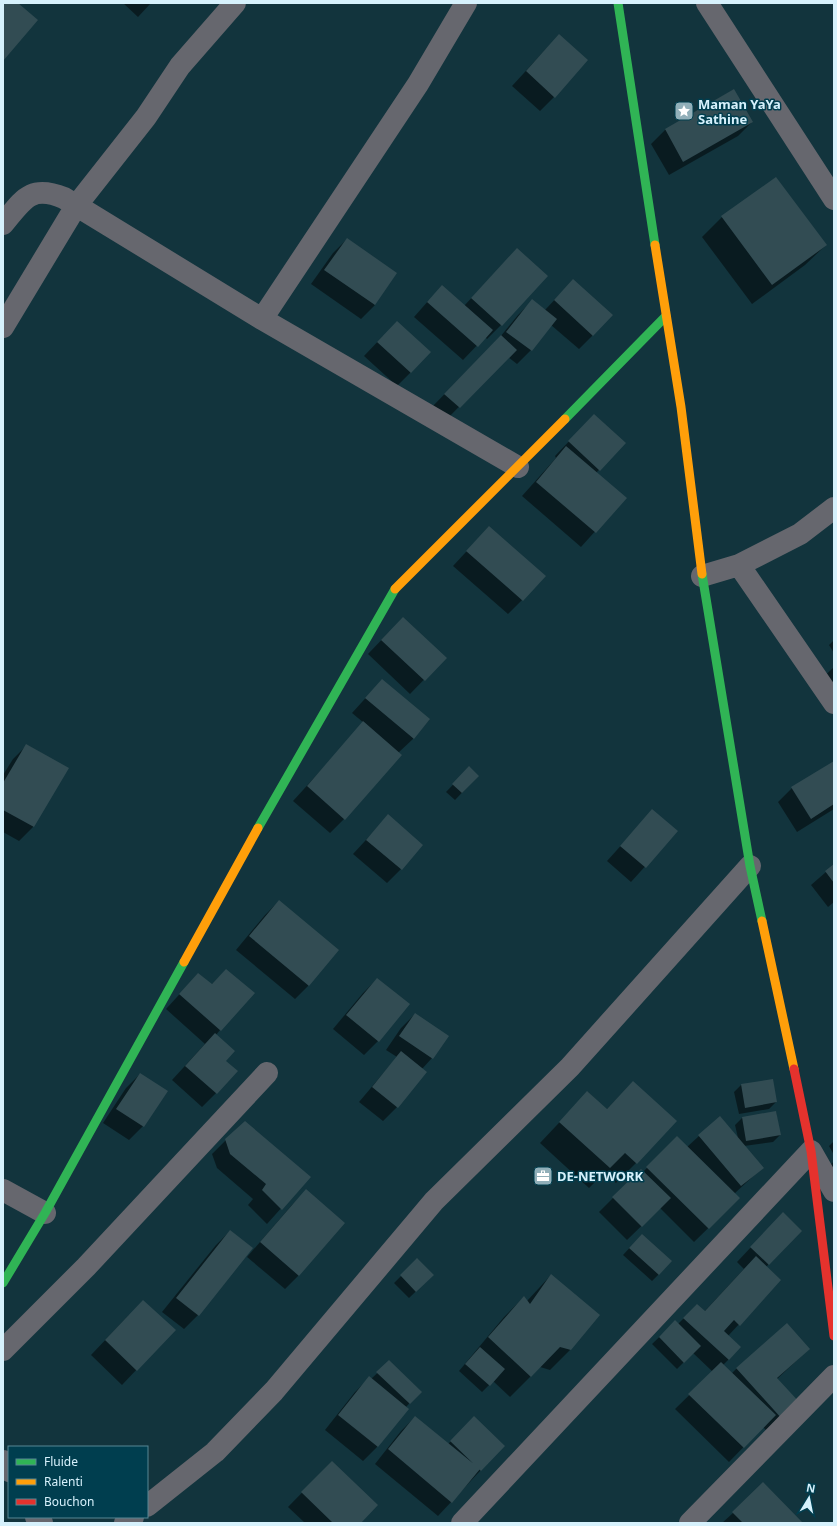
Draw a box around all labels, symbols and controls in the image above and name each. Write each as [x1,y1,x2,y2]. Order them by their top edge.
place label: Maman YaYa Sathine [698,95,781,128]
place icon: Maman YaYa Sathine [673,100,695,122]
office icon: DE-NETWORK [532,1165,554,1187]
place label: DE-NETWORK [557,1167,644,1185]
legend [8,1446,148,1518]
text: Fluide [44,1453,78,1470]
text: Ralenti [44,1473,83,1490]
north arrow [789,1478,829,1518]
text: N [805,1479,817,1496]
text: Bouchon [44,1493,94,1510]

